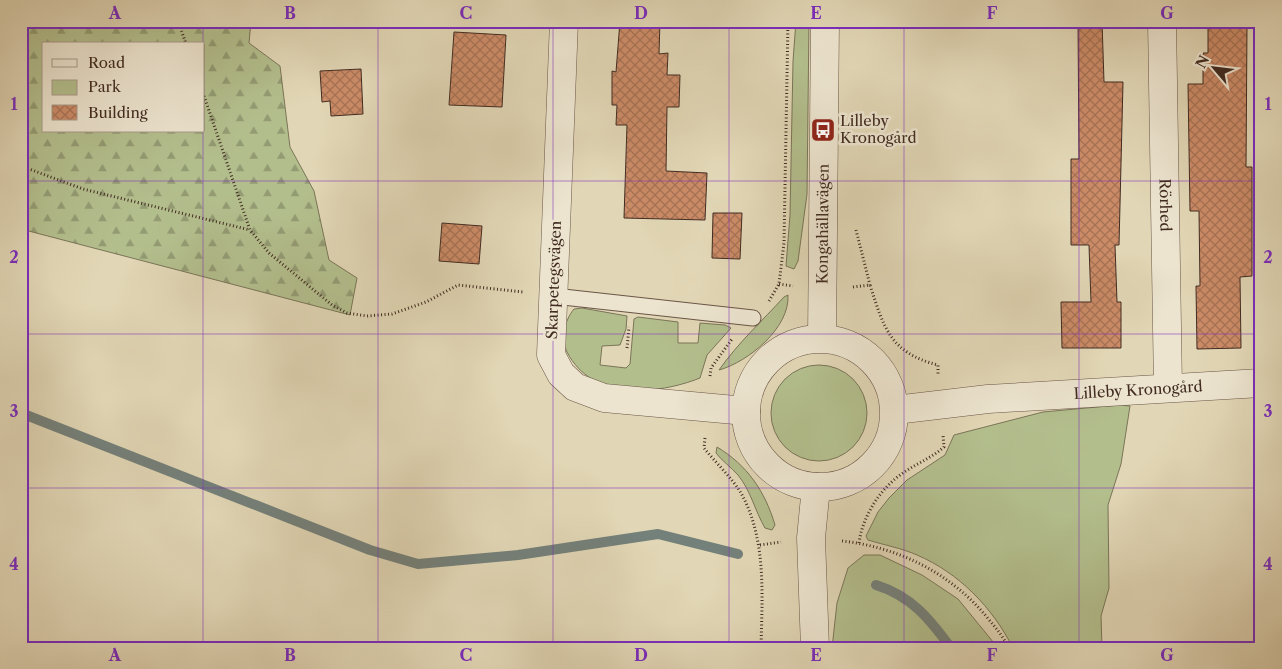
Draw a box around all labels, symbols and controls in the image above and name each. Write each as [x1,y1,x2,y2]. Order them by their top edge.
text: A [108,3,122,23]
text: B [284,3,296,23]
text: C [460,3,472,23]
text: D [634,3,648,23]
text: E [810,3,822,23]
text: F [987,3,998,23]
text: G [1160,3,1174,23]
legend [42,42,205,132]
north arrow [1190,42,1240,92]
text: N [1192,52,1213,71]
text: Road [88,53,125,72]
text: Park [88,77,122,96]
text: 1 [10,94,18,114]
text: 1 [1264,94,1272,114]
text: Building [88,103,148,122]
place label: Lilleby Kronogård [840,111,917,147]
bus stop icon: Lilleby Kronogård [810,117,836,143]
street label: Kongahällavägen [813,163,833,284]
street label: Rörhed [1156,178,1175,232]
street label: Skarpetegsvägen [542,220,565,340]
text: 2 [9,247,19,267]
text: 2 [1263,247,1273,267]
street label: Lilleby Kronogård [1073,376,1203,403]
text: 3 [9,401,19,421]
text: 3 [1263,401,1273,421]
text: 4 [9,554,19,574]
text: 4 [1263,554,1273,574]
text: A [108,645,122,665]
text: B [284,645,296,665]
text: C [460,645,472,665]
text: D [634,645,648,665]
text: E [810,645,822,665]
text: F [987,645,998,665]
text: G [1160,645,1174,665]

